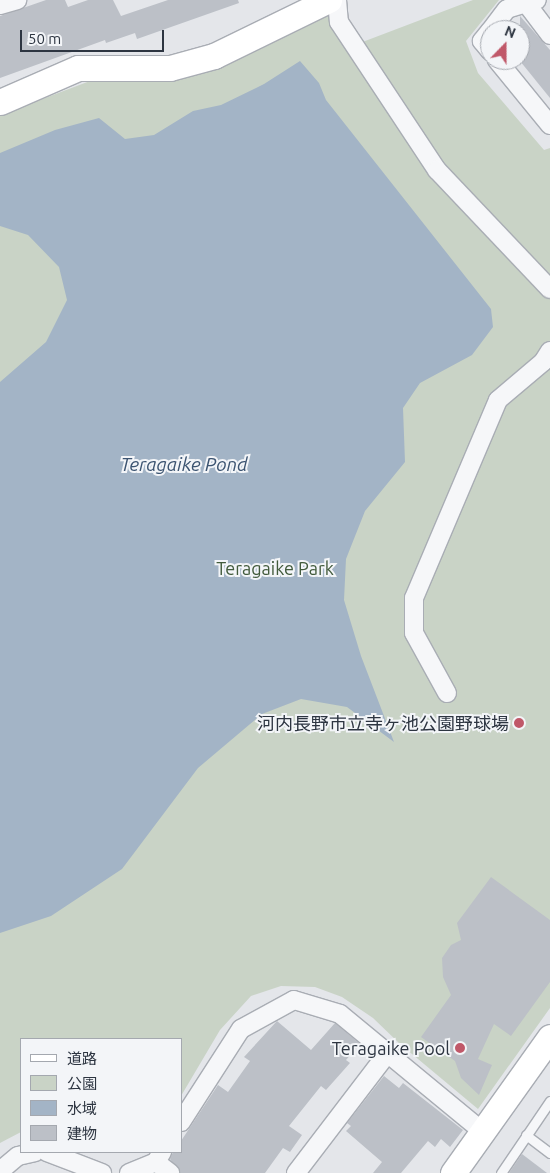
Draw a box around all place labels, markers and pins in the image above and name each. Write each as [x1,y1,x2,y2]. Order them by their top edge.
place label: 河内長野市立寺ヶ池公園野球場 [257,712,509,734]
marker: 河内長野市立寺ヶ池公園野球場 [513,717,525,729]
place label: Teragaike Pool [332,1037,450,1059]
marker: Teragaike Pool [454,1042,466,1054]

